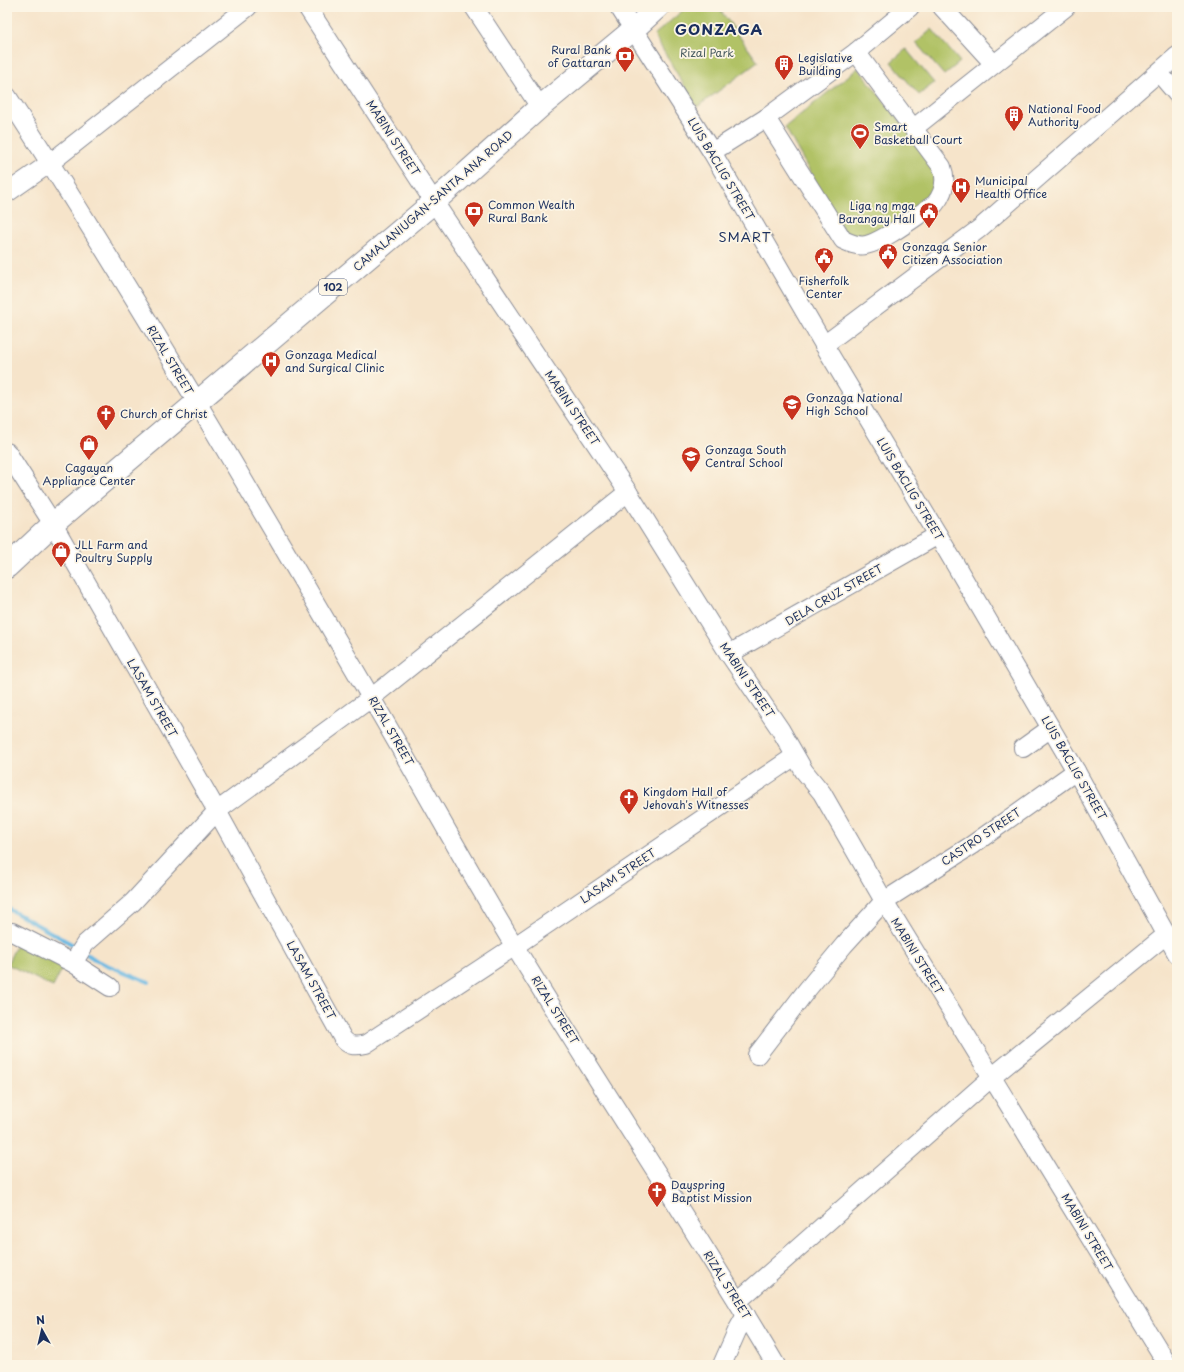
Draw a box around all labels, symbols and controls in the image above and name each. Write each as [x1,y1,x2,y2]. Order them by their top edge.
district label: GONZAGA [675,17,763,40]
place label: Rural Bank of Gattaran [548,41,611,71]
park label: Rizal Park [680,44,734,61]
bank icon: Rural Bank of Gattaran [614,45,636,73]
place label: Legislative Building [798,49,852,79]
building icon: Legislative Building [773,53,795,81]
street label: MABINI STREET [362,96,425,179]
place label: National Food Authority [1028,100,1101,130]
building icon: National Food Authority [1003,104,1025,132]
street label: LUIS BACLIG STREET [684,114,759,224]
place label: Smart Basketball Court [874,118,963,148]
sports icon: Smart Basketball Court [849,122,871,150]
street label: CAMALANIUGAN-SANTA ANA ROAD [349,126,516,275]
place label: Municipal Health Office [975,172,1047,202]
hospital icon: Municipal Health Office [950,176,972,204]
place label: Common Wealth Rural Bank [488,196,575,226]
place label: Liga ng mga Barangay Hall [838,197,916,227]
bank icon: Common Wealth Rural Bank [463,200,485,228]
public building icon: Liga ng mga Barangay Hall [918,201,940,229]
district label: SMART [718,227,772,246]
place label: Gonzaga Senior Citizen Association [902,238,1003,268]
public building icon: Gonzaga Senior Citizen Association [877,242,899,270]
public building icon: Fisherfolk Center [813,246,835,274]
place label: Fisherfolk Center [799,272,850,302]
road number: 102 [319,279,347,295]
street label: RIZAL STREET [143,322,198,398]
place label: Gonzaga Medical and Surgical Clinic [285,346,385,376]
hospital icon: Gonzaga Medical and Surgical Clinic [260,350,282,378]
street label: MABINI STREET [541,367,604,449]
place label: Gonzaga National High School [806,389,902,419]
school or university icon: Gonzaga National High School [781,393,803,421]
church icon: Church of Christ [95,403,117,431]
place label: Church of Christ [120,405,208,422]
shop icon: Cagayan Appliance Center [78,433,100,461]
street label: LUIS BACLIG STREET [873,434,948,544]
place label: Gonzaga South Central School [705,441,786,471]
school or university icon: Gonzaga South Central School [680,445,702,473]
place label: Cagayan Appliance Center [43,459,136,489]
place label: JLL Farm and Poultry Supply [75,536,153,566]
shop icon: JLL Farm and Poultry Supply [50,540,72,568]
street label: DELA CRUZ STREET [782,559,886,629]
street label: MABINI STREET [716,639,779,721]
street label: LASAM STREET [123,655,182,741]
street label: RIZAL STREET [365,693,419,769]
street label: LUIS BACLIG STREET [1038,713,1111,823]
place label: Kingdom Hall of Jehovah's Witnesses [643,783,749,813]
church icon: Kingdom Hall of Jehovah's Witnesses [618,787,640,815]
street label: CASTRO STREET [937,803,1024,870]
street label: LASAM STREET [576,844,659,907]
street label: MABINI STREET [887,914,948,998]
street label: LASAM STREET [283,937,340,1023]
street label: RIZAL STREET [527,972,584,1048]
place label: Dayspring Baptist Mission [671,1176,752,1206]
church icon: Dayspring Baptist Mission [646,1180,668,1208]
street label: MABINI STREET [1058,1190,1118,1274]
street label: RIZAL STREET [699,1247,756,1323]
north arrow [22,1310,62,1350]
text: N [35,1311,46,1329]

